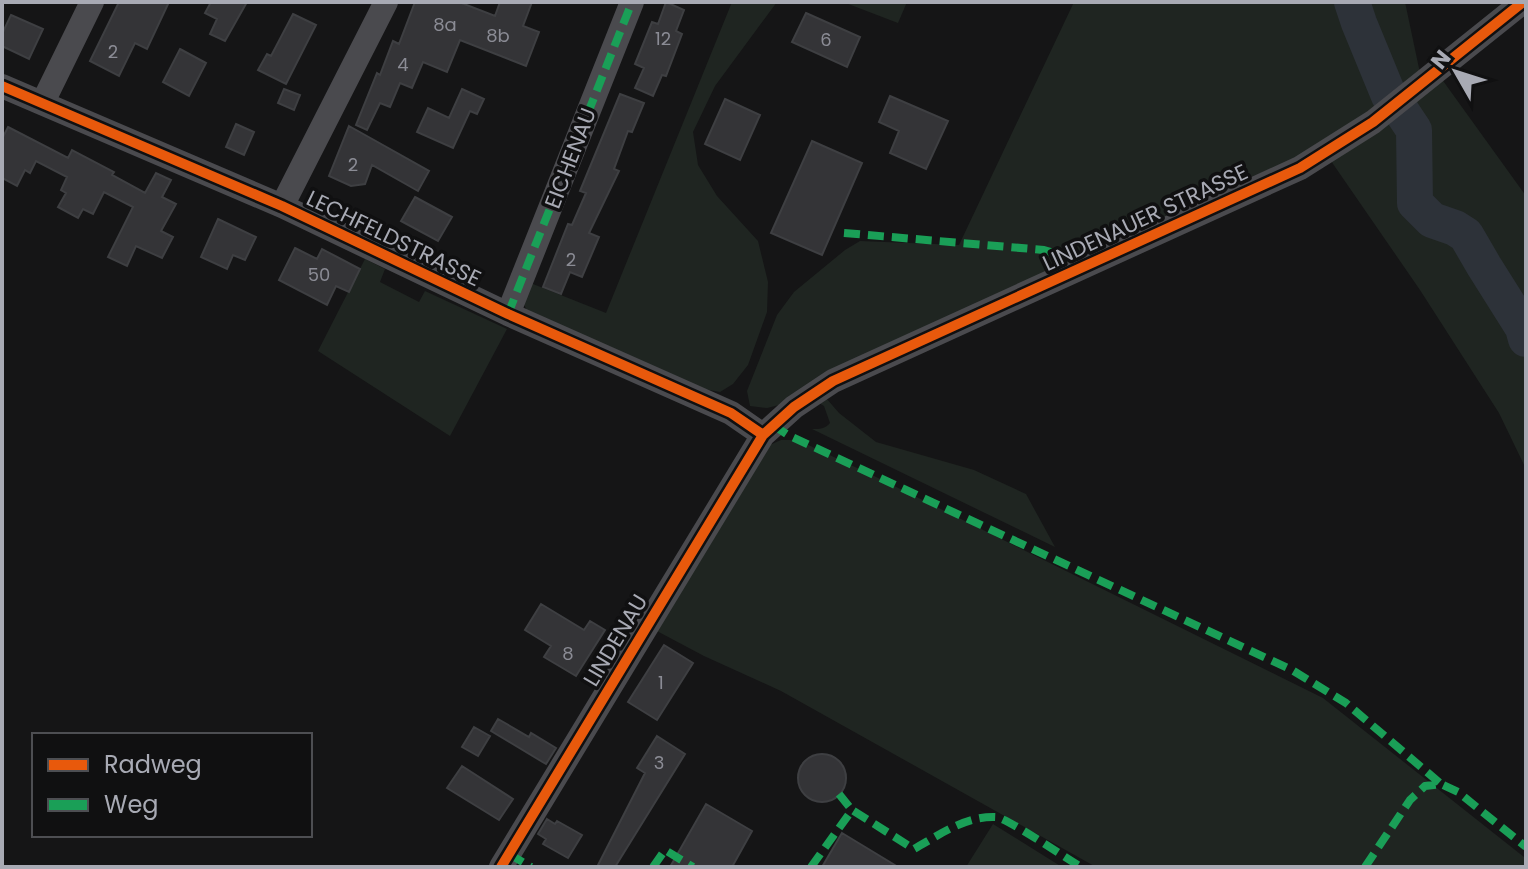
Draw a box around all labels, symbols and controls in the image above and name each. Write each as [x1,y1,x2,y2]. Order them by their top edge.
house number: 8a [433,12,457,37]
house number: 8b [486,23,510,48]
house number: 12 [655,26,671,51]
house number: 6 [820,27,832,52]
north arrow [1416,32,1496,112]
house number: 2 [108,39,118,64]
text: N [1424,44,1458,76]
house number: 4 [397,52,409,77]
street label: EICHENAU [537,103,604,213]
house number: 2 [348,152,358,177]
street label: LINDENAUER STRASSE [1038,156,1253,279]
street label: LECHFELDSTRASSE [301,183,486,294]
house number: 2 [566,247,576,272]
house number: 50 [308,262,330,287]
street label: LINDENAU [576,588,655,692]
house number: 8 [562,641,574,666]
house number: 1 [658,670,664,695]
legend [32,733,312,837]
text: Radweg [104,748,202,781]
house number: 3 [654,750,664,775]
text: Weg [104,788,159,821]

